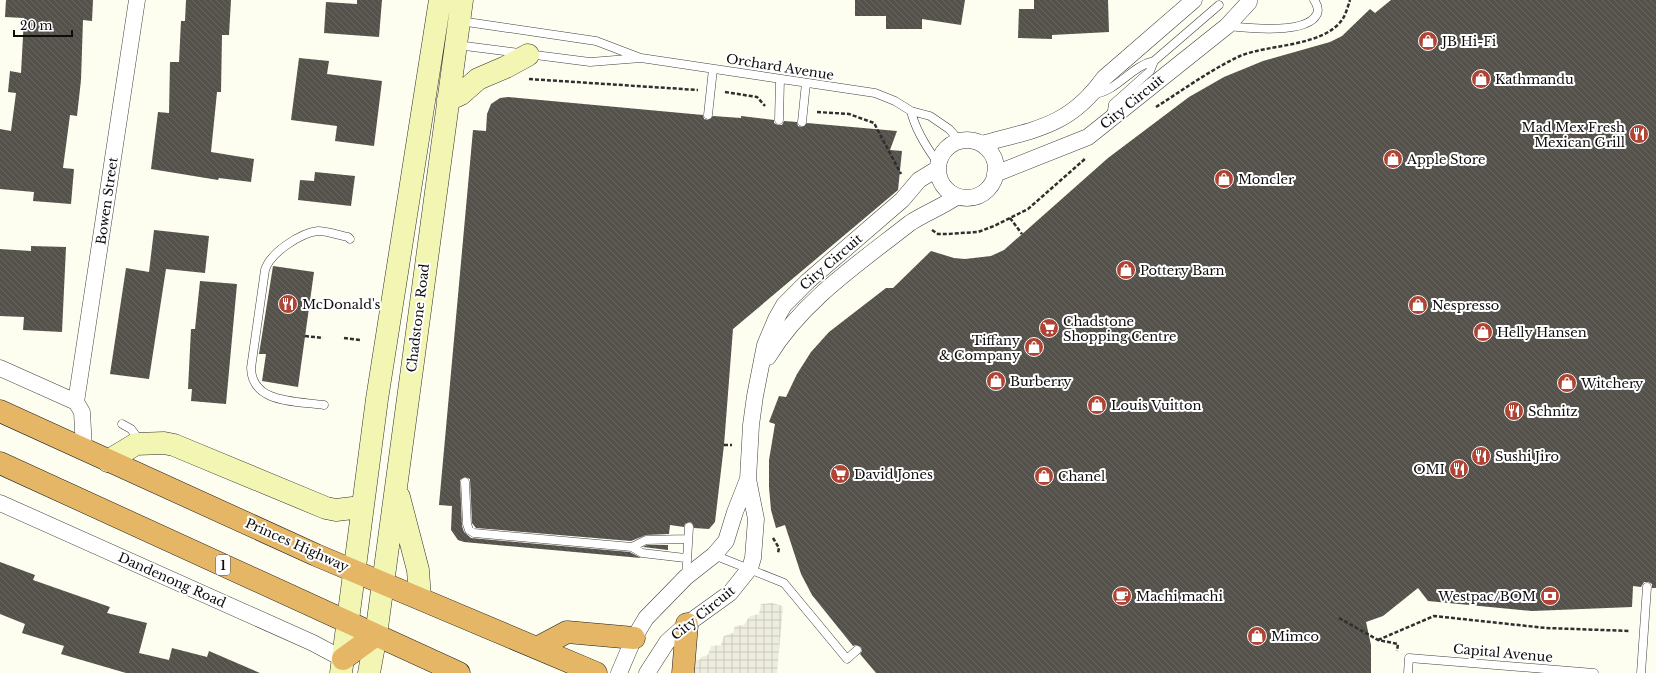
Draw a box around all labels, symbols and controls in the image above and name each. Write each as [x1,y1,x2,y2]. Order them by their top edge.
scale bar [14,12,72,38]
text: 20 m [20,18,52,33]
shop icon: JB Hi-Fi [1417,30,1439,52]
place label: JB Hi-Fi [1440,33,1497,50]
street label: Orchard Avenue [725,50,835,84]
shop icon: Kathmandu [1470,68,1492,90]
street label: City Circuit [1097,71,1167,133]
place label: Kathmandu [1495,71,1574,88]
place label: Mad Mex Fresh Mexican Grill [1521,119,1625,151]
restaurant icon: Mad Mex Fresh Mexican Grill [1628,123,1650,145]
shop icon: Apple Store [1382,148,1404,170]
place label: Apple Store [1406,151,1485,168]
street label: Bowen Street [92,156,122,246]
shop icon: Moncler [1213,168,1235,190]
place label: Moncler [1238,171,1295,188]
street label: City Circuit [796,230,866,294]
shop icon: Pottery Barn [1115,259,1137,281]
street label: Chadstone Road [403,262,433,373]
place label: Pottery Barn [1140,262,1225,279]
restaurant icon: McDonald's [277,293,299,315]
shop icon: Nespresso [1407,294,1429,316]
place label: McDonald's [302,296,381,313]
place label: Nespresso [1432,297,1499,314]
place label: Chadstone Shopping Centre [1063,313,1177,345]
supermarket icon: Chadstone Shopping Centre [1038,317,1060,339]
shop icon: Helly Hansen [1472,321,1494,343]
place label: Helly Hansen [1497,324,1587,341]
place label: Tiffany & Company [939,332,1021,364]
shop icon: Tiffany & Company [1023,336,1045,358]
shop icon: Burberry [985,370,1007,392]
shop icon: Witchery [1556,372,1578,394]
place label: Burberry [1010,373,1072,390]
place label: Witchery [1580,375,1644,392]
shop icon: Louis Vuitton [1086,394,1108,416]
place label: Louis Vuitton [1111,397,1201,414]
restaurant icon: Schnitz [1503,400,1525,422]
place label: Schnitz [1528,403,1578,420]
restaurant icon: Sushi Jiro [1470,445,1492,467]
place label: Sushi Jiro [1495,448,1559,465]
restaurant icon: OMI [1448,458,1470,480]
place label: OMI [1413,461,1445,478]
supermarket icon: David Jones [829,463,851,485]
shop icon: Chanel [1033,465,1055,487]
place label: David Jones [854,466,933,483]
place label: Chanel [1058,468,1105,485]
street label: Princes Highway [243,515,352,576]
street label: Dandenong Road [115,549,229,611]
road number: 1 [216,555,230,575]
street label: City Circuit [668,582,738,644]
cafe icon: Machi machi [1111,585,1133,607]
bank icon: Westpac/BOM [1539,585,1561,607]
place label: Machi machi [1136,588,1224,605]
place label: Westpac/BOM [1437,588,1536,605]
shop icon: Mimco [1246,625,1268,647]
place label: Mimco [1271,628,1319,645]
street label: Capital Avenue [1452,640,1554,666]

